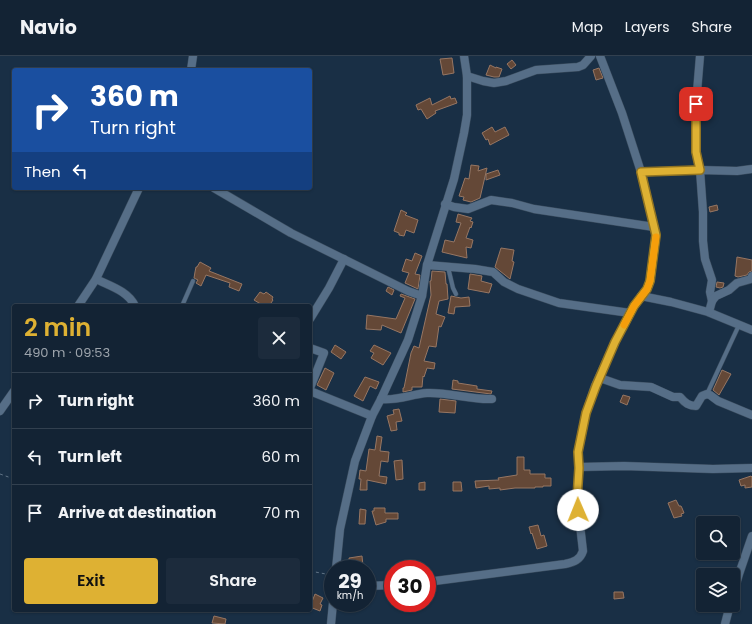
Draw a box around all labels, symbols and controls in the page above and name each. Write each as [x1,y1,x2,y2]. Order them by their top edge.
text: Navio [20,14,77,41]
text: Map [572,17,603,37]
text: Layers [625,17,669,37]
text: Share [691,17,732,37]
text: 360 m [90,77,179,116]
icon: right [24,84,76,136]
pin [679,87,713,121]
icon: arrive [685,93,707,115]
text: Turn right [90,115,176,140]
icon: left [69,160,91,182]
text: Then [24,161,61,182]
text: 2 min [24,311,91,344]
button: close [258,317,300,359]
text: 490 m · 09:53 [24,343,110,362]
icon: right [24,390,46,412]
text: Turn right [58,390,134,411]
text: 360 m [253,390,300,411]
icon: left [24,446,46,468]
text: Turn left [58,446,122,467]
text: 60 m [262,446,300,467]
position arrow [557,489,599,531]
icon: arrive [24,502,46,524]
text: Arrive at destination [58,502,216,523]
text: 70 m [263,502,300,523]
map controls [696,516,740,612]
button: search [696,516,740,560]
button: Exit [24,558,158,604]
button: Share [166,558,300,604]
speed limit sign: 30 [384,560,436,612]
text: 29 [338,567,362,595]
button: layers [696,568,740,612]
text: km/h [337,588,363,603]

